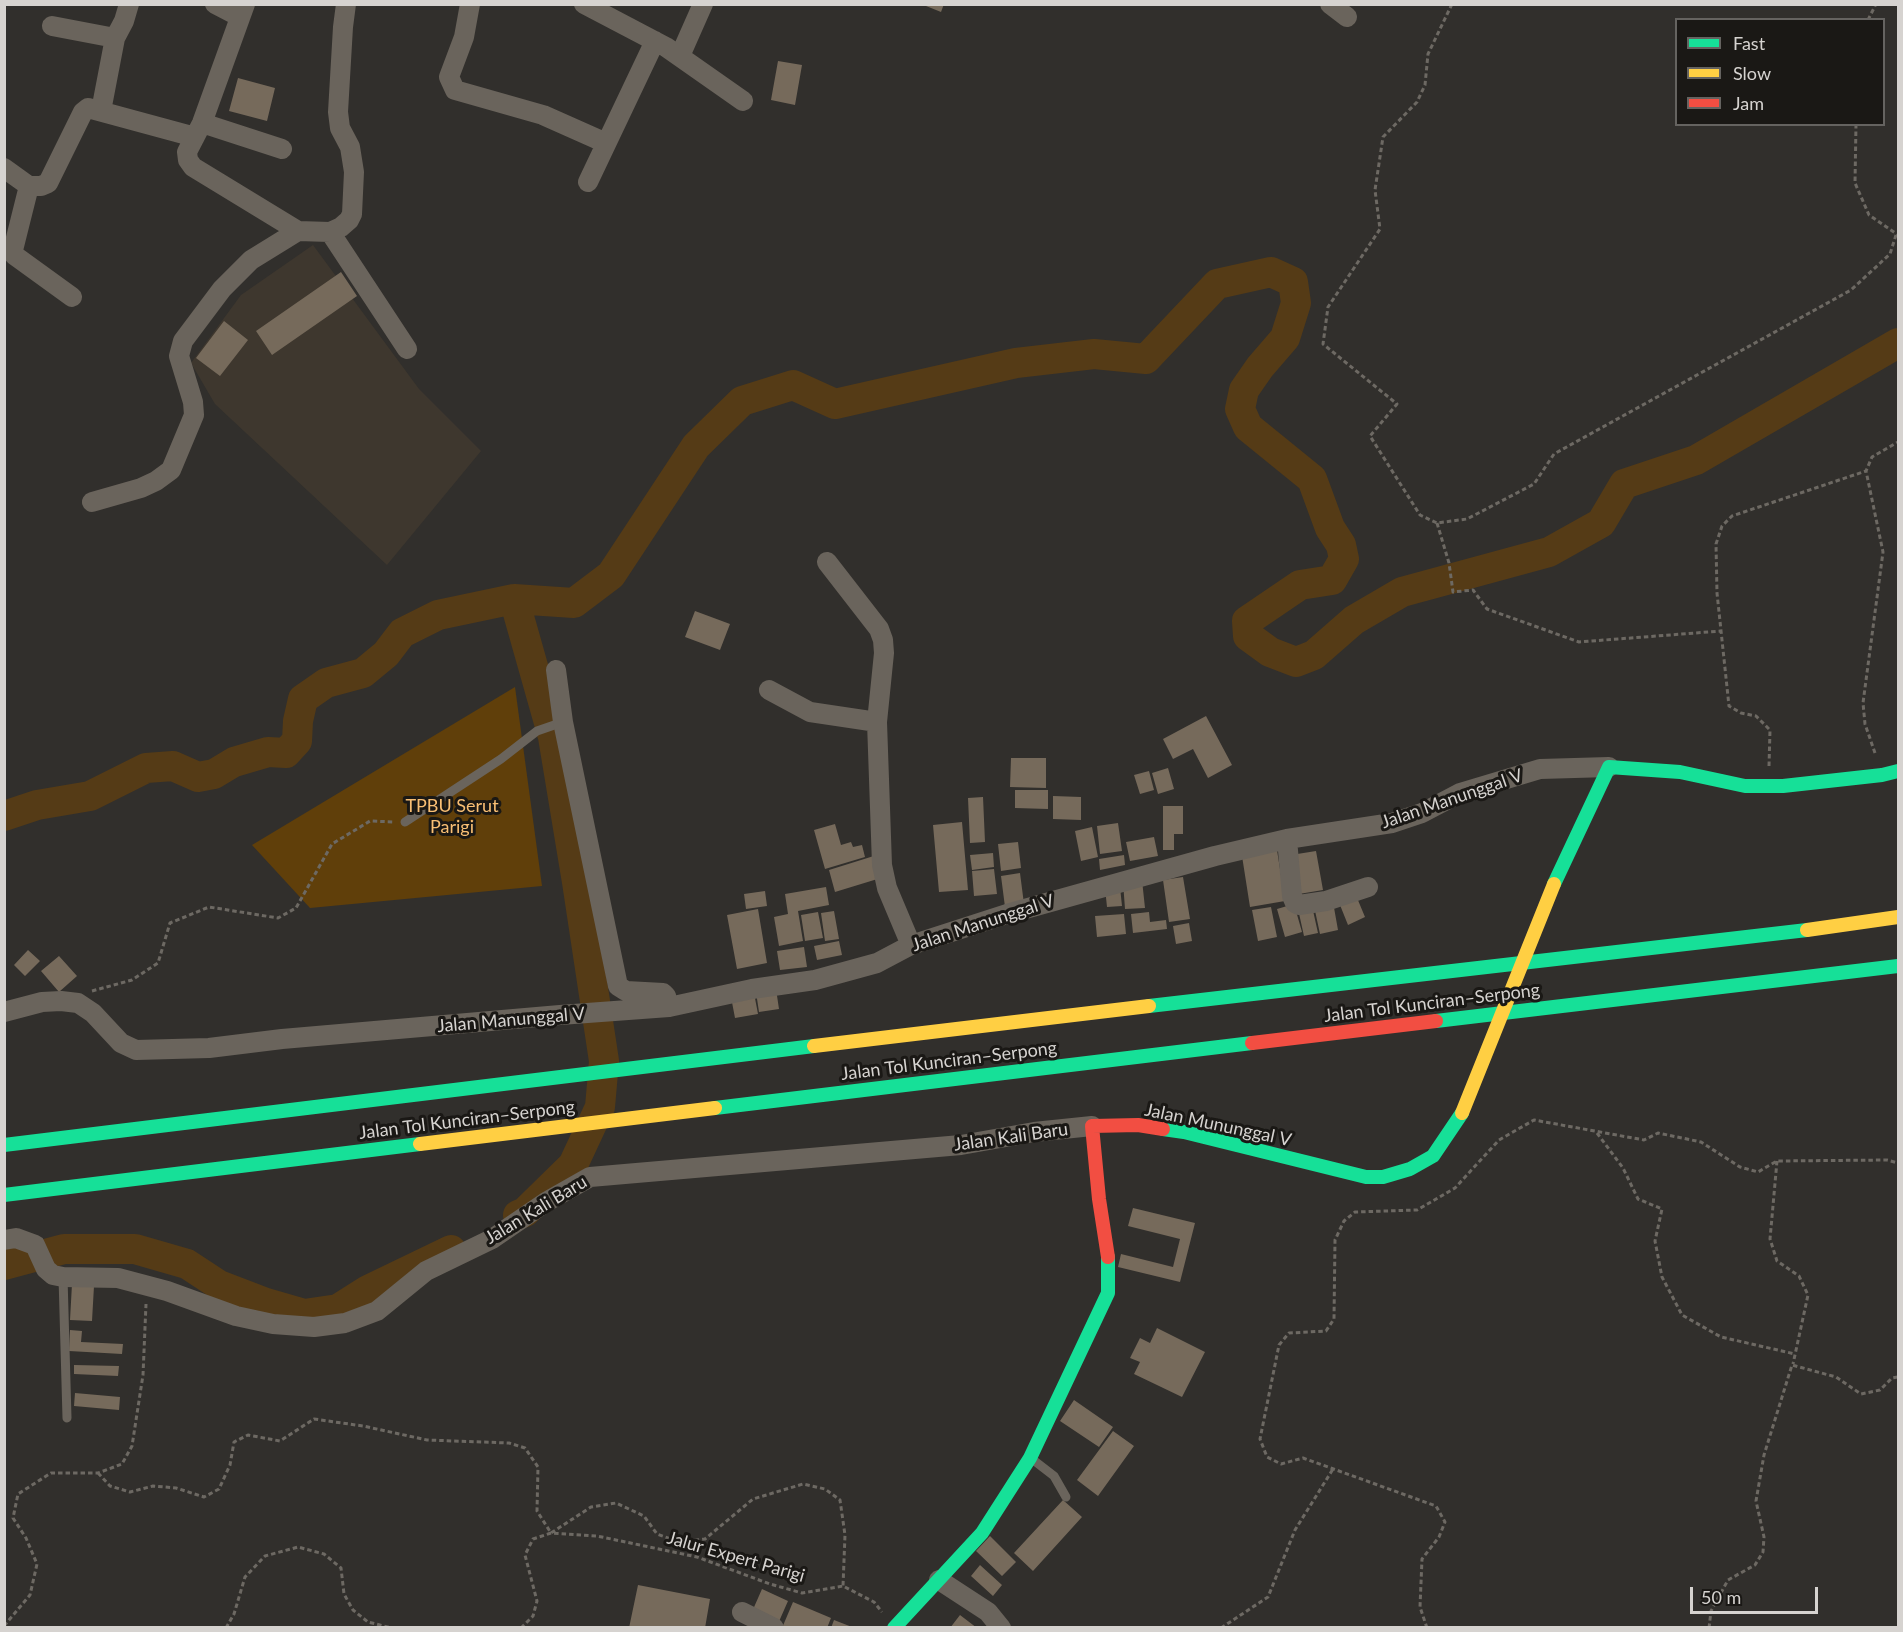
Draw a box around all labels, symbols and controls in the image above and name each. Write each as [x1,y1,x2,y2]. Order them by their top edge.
legend [1675,18,1885,126]
text: Fast [1733,32,1765,54]
text: Slow [1733,62,1771,84]
text: Jam [1733,92,1764,114]
street label: Jalan Manunggal V [1378,765,1526,833]
park label: TPBU Serut Parigi [405,795,499,838]
street label: Jalan Manunggal V [909,890,1057,956]
street label: Jalan Tol Kunciran–Serpong [1323,979,1541,1027]
street label: Jalan Manunggal V [436,1003,586,1037]
street label: Jalan Tol Kunciran–Serpong [840,1037,1058,1085]
street label: Jalan Tol Kunciran–Serpong [358,1096,576,1144]
street label: Jalan Mununggal V [1143,1099,1293,1151]
street label: Jalan Kali Baru [953,1118,1069,1156]
street label: Jalan Kali Baru [481,1171,591,1249]
street label: Jalur Expert Parigi [665,1527,807,1587]
scale bar [1693,1575,1820,1613]
text: 50 m [1701,1586,1741,1608]

